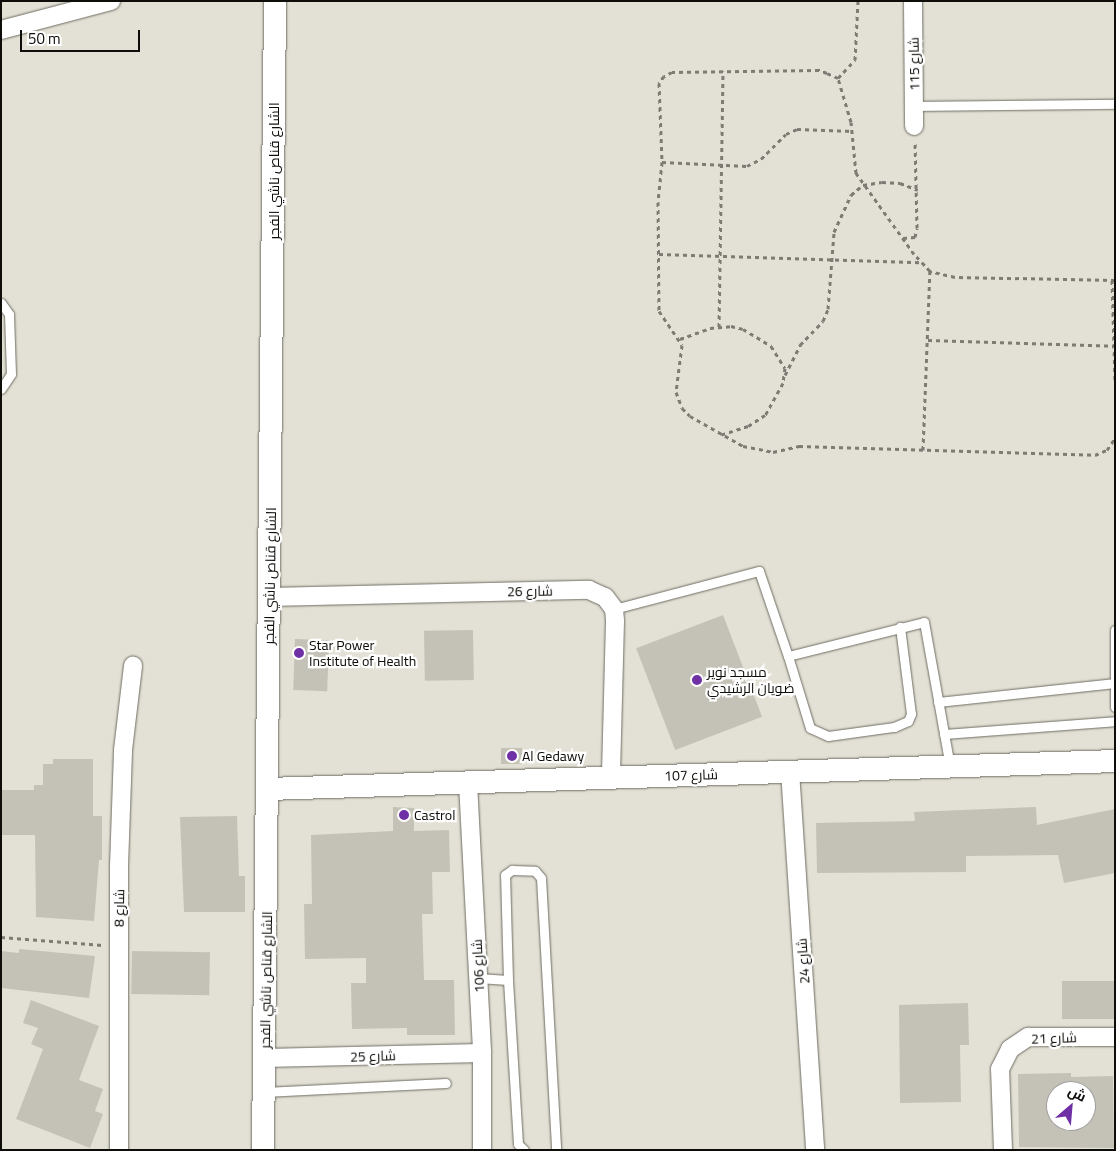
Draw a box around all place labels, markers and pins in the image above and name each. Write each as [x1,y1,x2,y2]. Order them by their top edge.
place label: Star Power Institute of Health [309,637,416,670]
marker: Star Power Institute of Health [293,647,305,659]
place label: مسجد نوير ضويان الرشيدي [707,664,794,696]
marker: مسجد نوير ضويان الرشيدي [691,674,703,686]
place label: Al Gedawy [522,748,584,764]
marker: Al Gedawy [506,750,518,762]
place label: Castrol [414,807,455,823]
marker: Castrol [398,809,410,821]

